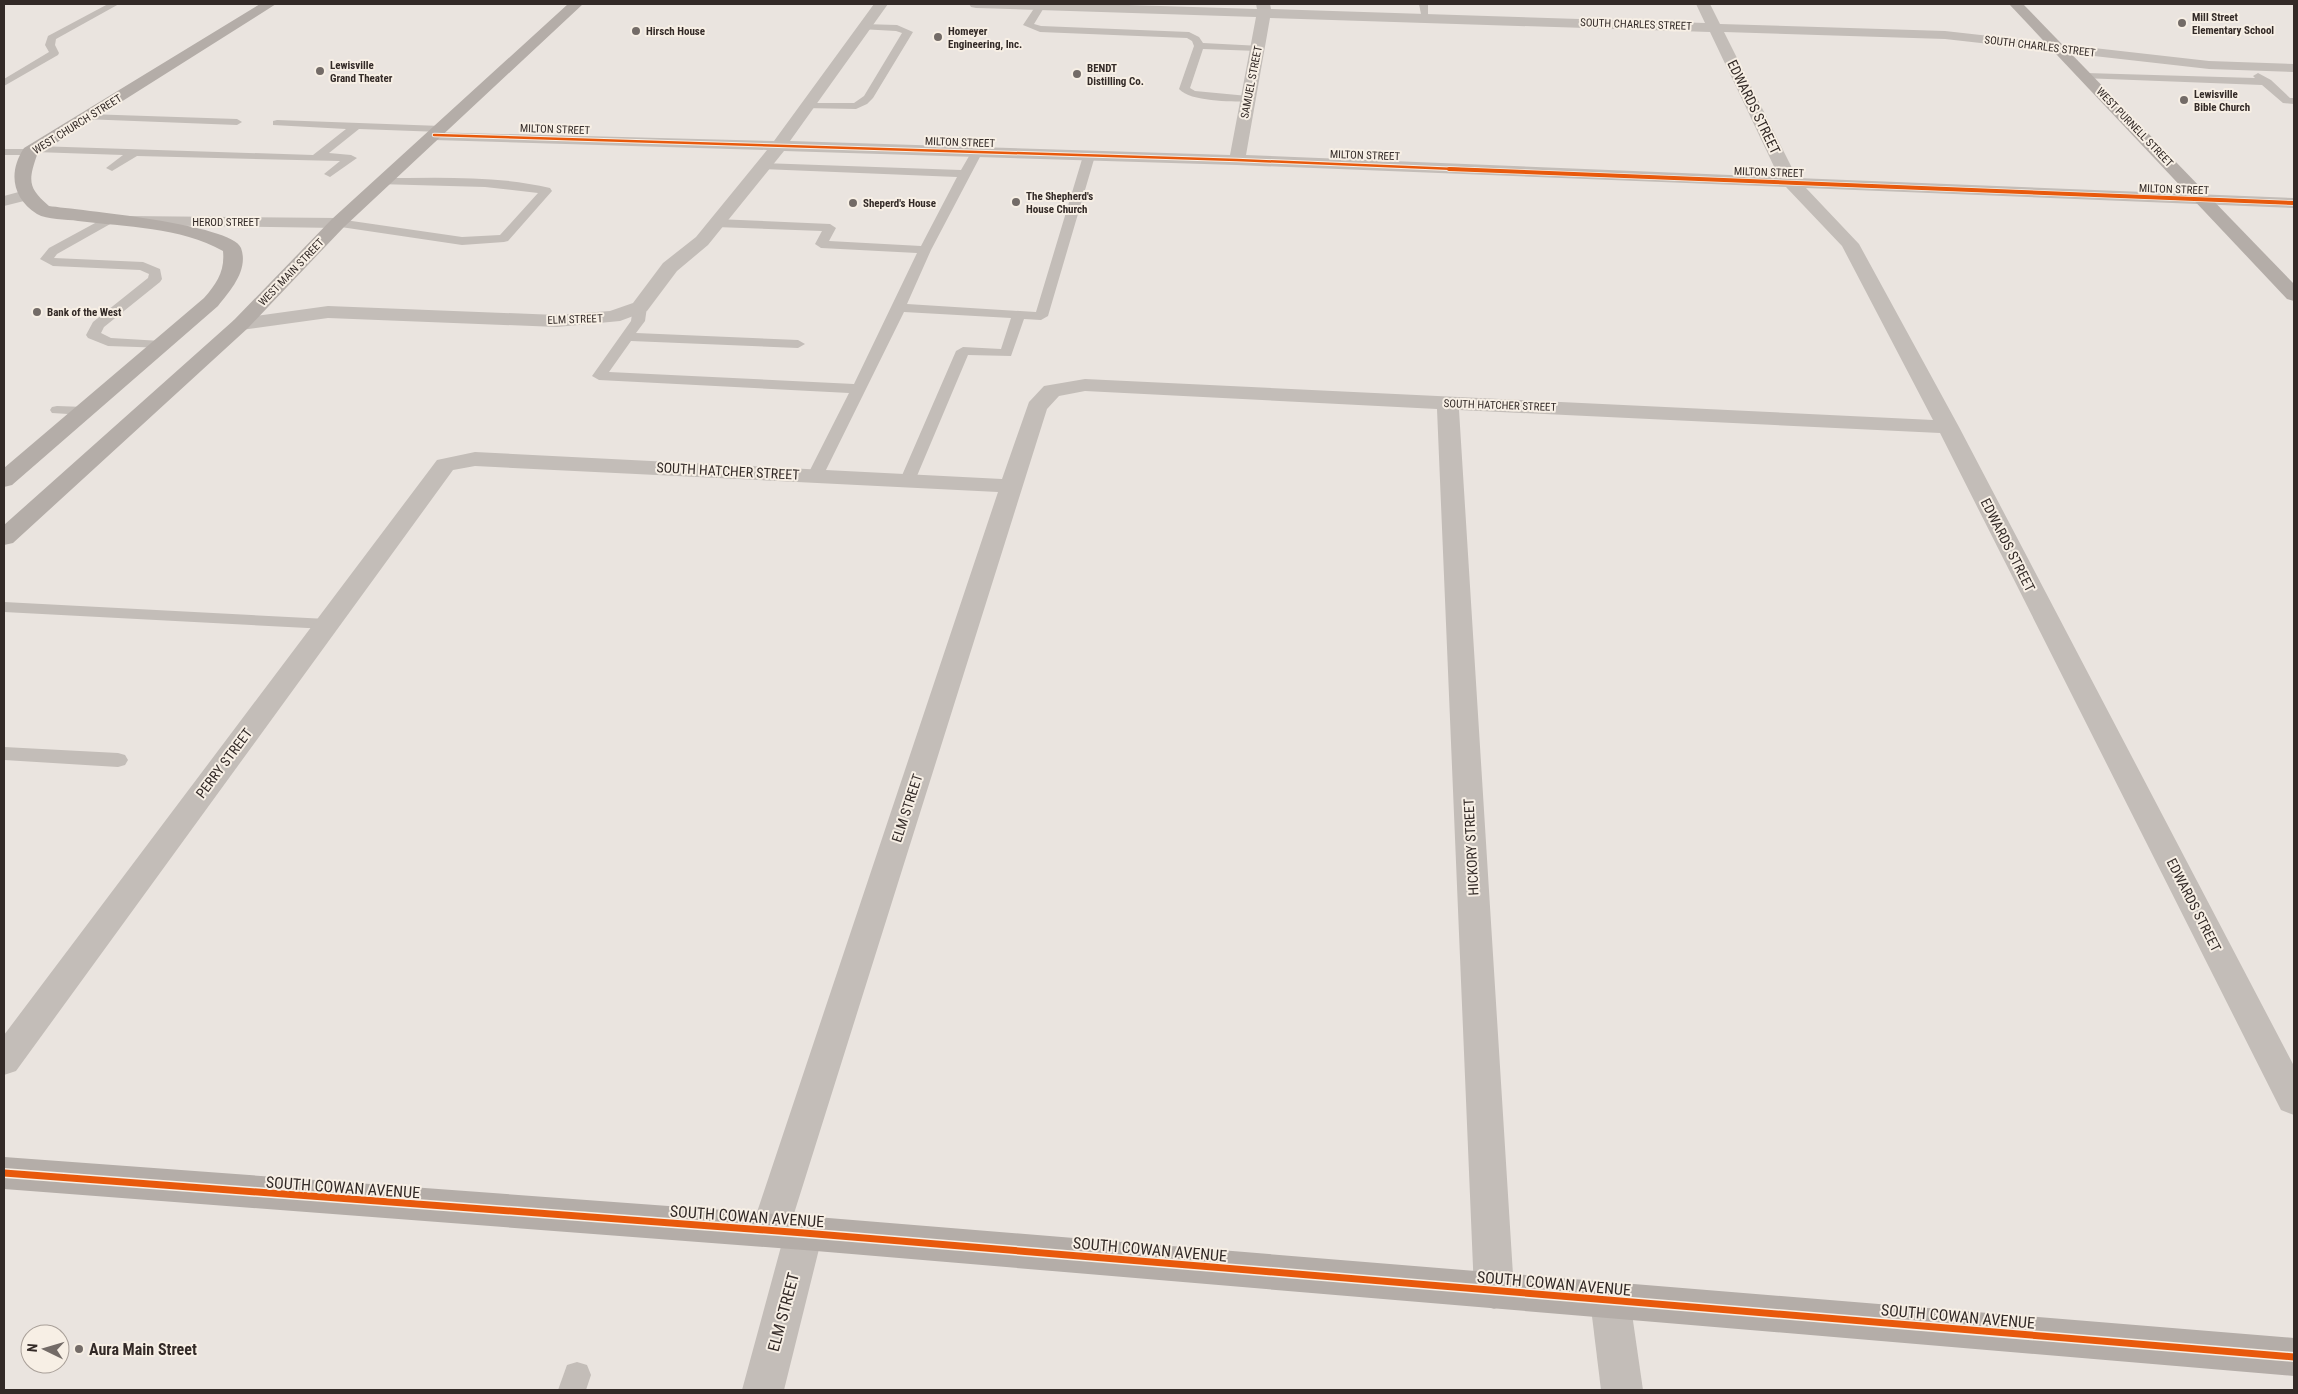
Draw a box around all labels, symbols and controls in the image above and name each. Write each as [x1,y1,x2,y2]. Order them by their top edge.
place label: Mill Street Elementary School [2192,11,2274,37]
street label: SOUTH CHARLES STREET [1580,16,1692,33]
marker: Mill Street Elementary School [2176,17,2188,29]
marker: Hirsch House [630,25,642,37]
place label: Hirsch House [646,25,705,38]
place label: Homeyer Engineering, Inc. [948,25,1022,51]
marker: Homeyer Engineering, Inc. [932,31,944,43]
street label: SOUTH CHARLES STREET [1984,33,2097,60]
street label: SAMUEL STREET [1238,44,1265,120]
street label: EDWARDS STREET [1724,57,1784,157]
place label: Lewisville Grand Theater [330,59,393,85]
place label: BENDT Distilling Co. [1087,62,1144,88]
marker: Lewisville Grand Theater [314,65,326,77]
marker: BENDT Distilling Co. [1071,68,1083,80]
street label: WEST PURNELL STREET [2093,85,2176,170]
place label: Lewisville Bible Church [2194,88,2250,114]
street label: WEST CHURCH STREET [30,92,124,157]
marker: Lewisville Bible Church [2178,94,2190,106]
street label: MILTON STREET [520,122,591,137]
street label: MILTON STREET [925,135,996,150]
street label: MILTON STREET [1330,148,1401,163]
street label: MILTON STREET [1734,165,1805,180]
street label: MILTON STREET [2139,182,2210,197]
place label: The Shepherd's House Church [1026,190,1093,216]
marker: The Shepherd's House Church [1010,196,1022,208]
marker: Sheperd's House [847,197,859,209]
place label: Sheperd's House [863,197,936,210]
street label: HEROD STREET [192,216,260,229]
street label: WEST MAIN STREET [256,236,327,309]
marker: Bank of the West [31,306,43,318]
place label: Bank of the West [47,306,122,319]
street label: ELM STREET [547,312,603,327]
street label: SOUTH HATCHER STREET [1443,397,1557,414]
street label: SOUTH HATCHER STREET [656,459,800,483]
street label: EDWARDS STREET [1978,496,2038,594]
street label: PERRY STREET [193,725,255,801]
street label: ELM STREET [888,772,926,844]
street label: HICKORY STREET [1460,798,1482,896]
street label: EDWARDS STREET [2164,856,2224,954]
street label: SOUTH COWAN AVENUE [265,1173,421,1202]
street label: SOUTH COWAN AVENUE [669,1202,825,1231]
street label: SOUTH COWAN AVENUE [1072,1233,1228,1266]
street label: SOUTH COWAN AVENUE [1476,1267,1632,1300]
street label: ELM STREET [764,1271,803,1354]
street label: SOUTH COWAN AVENUE [1880,1300,2036,1333]
north arrow [20,1324,70,1374]
place label: Aura Main Street [89,1340,197,1359]
text: N [24,1343,40,1353]
marker: Aura Main Street [73,1343,85,1355]

